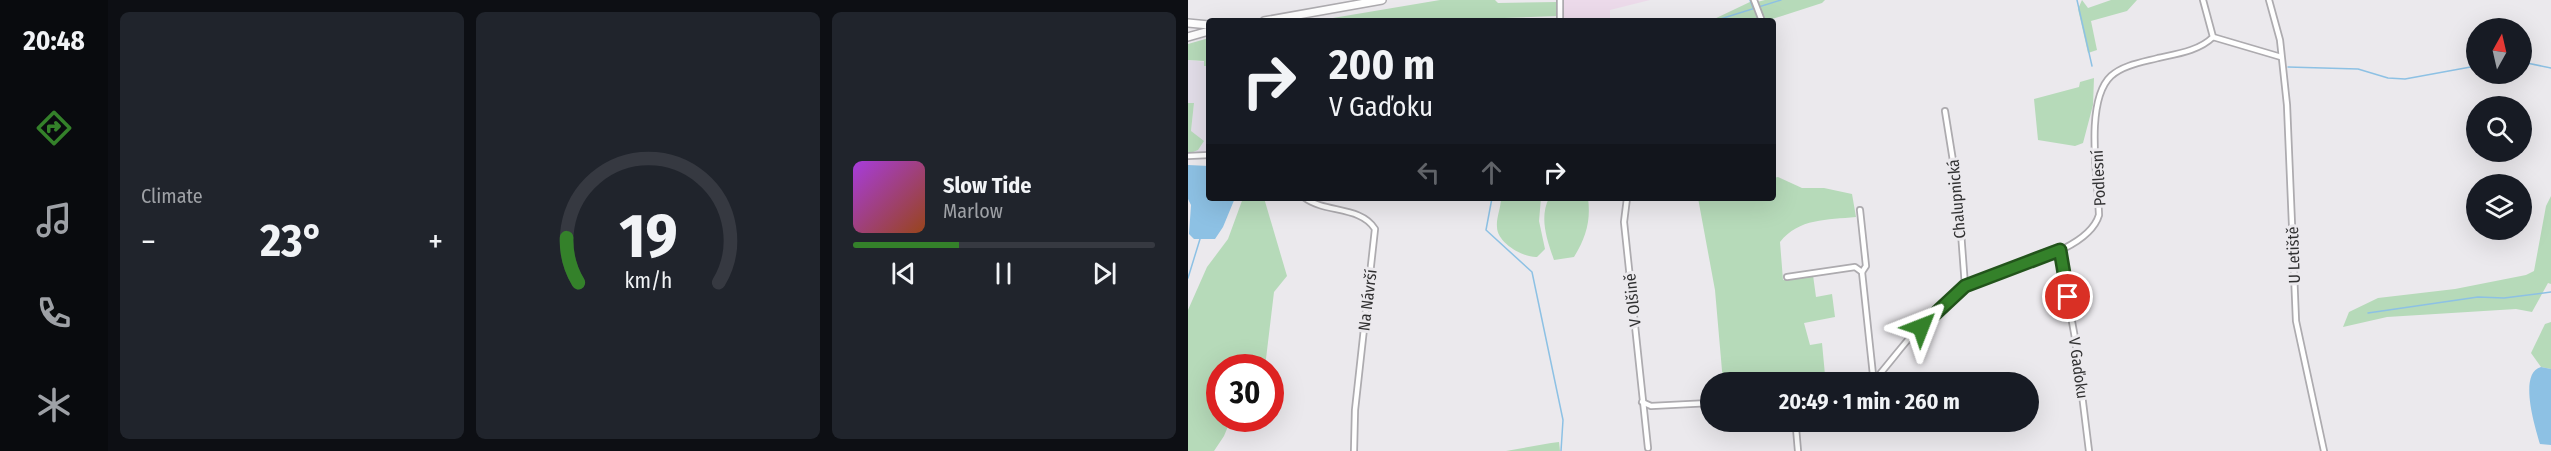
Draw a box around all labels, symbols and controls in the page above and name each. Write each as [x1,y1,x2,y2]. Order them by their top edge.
north arrow [2466,18,2532,84]
map controls [2466,18,2532,240]
text: 20:48 [23,25,85,57]
text: 200 m [1329,40,1435,90]
icon: right [1230,42,1308,120]
text: V Gaďoku [1329,91,1433,123]
button: search [2466,96,2532,162]
icon: directions [33,107,75,149]
street label: Podlesní [2088,149,2109,207]
icon: left [1412,156,1445,189]
icon: ahead [1475,156,1508,189]
icon: right [1538,156,1571,189]
street label: Chalupnická [1944,158,1969,239]
text: Slow Tide [943,172,1031,199]
button: layers [2466,174,2532,240]
text: Climate [141,184,203,208]
icon: music [33,199,75,241]
text: 19 [619,199,677,274]
text: Marlow [943,199,1003,223]
text: 23° [260,214,324,268]
text: − [141,222,156,262]
text: + [428,222,443,262]
street label: U Letiště [2283,226,2304,284]
icon: previous [887,257,920,290]
icon: pause [987,257,1020,290]
icon: next [1088,257,1121,290]
text: km/h [624,268,672,294]
street label: Na Návrší [1354,268,1381,332]
pin [2042,271,2093,322]
street label: V Olšině [1620,272,1645,327]
icon: arrive [2051,280,2084,313]
icon: phone [33,292,75,334]
position arrow [1889,295,1953,359]
street label: V Gaďoku [2065,336,2092,400]
speed limit sign: 30 [1206,354,1284,432]
icon: climate [33,384,75,426]
text: 20:49 · 1 min · 260 m [1779,388,1960,415]

